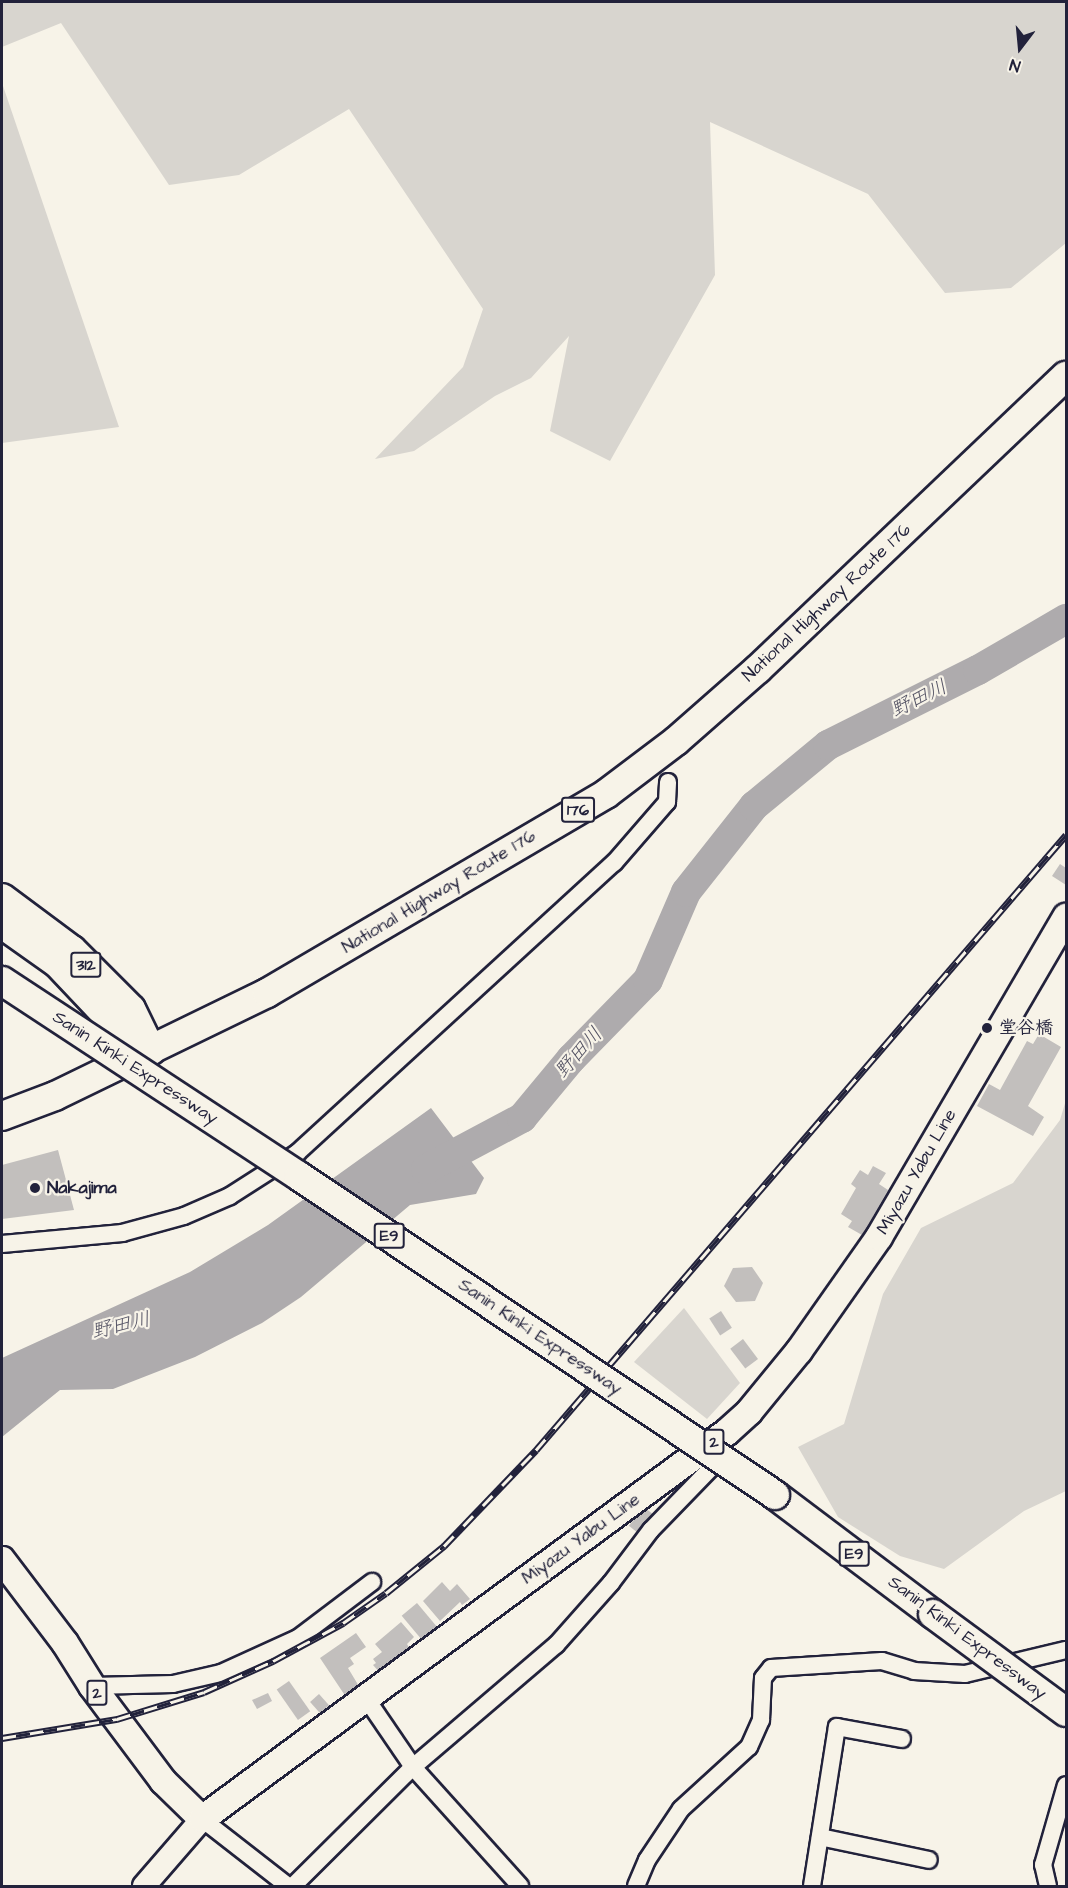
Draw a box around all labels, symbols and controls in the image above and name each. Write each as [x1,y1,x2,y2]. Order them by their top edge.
north arrow [990,18,1050,78]
text: N [1007,53,1023,77]
street label: National Highway Route 176 [738,519,916,687]
water label: 野田川 [887,675,951,723]
road number: 176 [560,797,596,823]
street label: National Highway Route 176 [338,825,540,959]
road number: 312 [70,952,103,978]
street label: Sanin Kinki Expressway [48,1006,222,1130]
place label: 堂谷橋 [999,1017,1053,1039]
marker: 堂谷橋 [980,1021,994,1035]
water label: 野田川 [550,1023,608,1083]
street label: Miyazu Yabu Line [872,1106,962,1238]
place label: Nakajima [47,1177,117,1199]
marker: Nakajima [28,1181,42,1195]
road number: E9 [372,1223,406,1249]
street label: Sanin Kinki Expressway [454,1274,626,1400]
water label: 野田川 [89,1308,153,1344]
road number: 2 [702,1429,726,1455]
street label: Miyazu Yabu Line [518,1489,644,1589]
road number: E9 [838,1541,870,1567]
street label: Sanin Kinki Expressway [884,1571,1050,1705]
road number: 2 [85,1680,109,1706]

